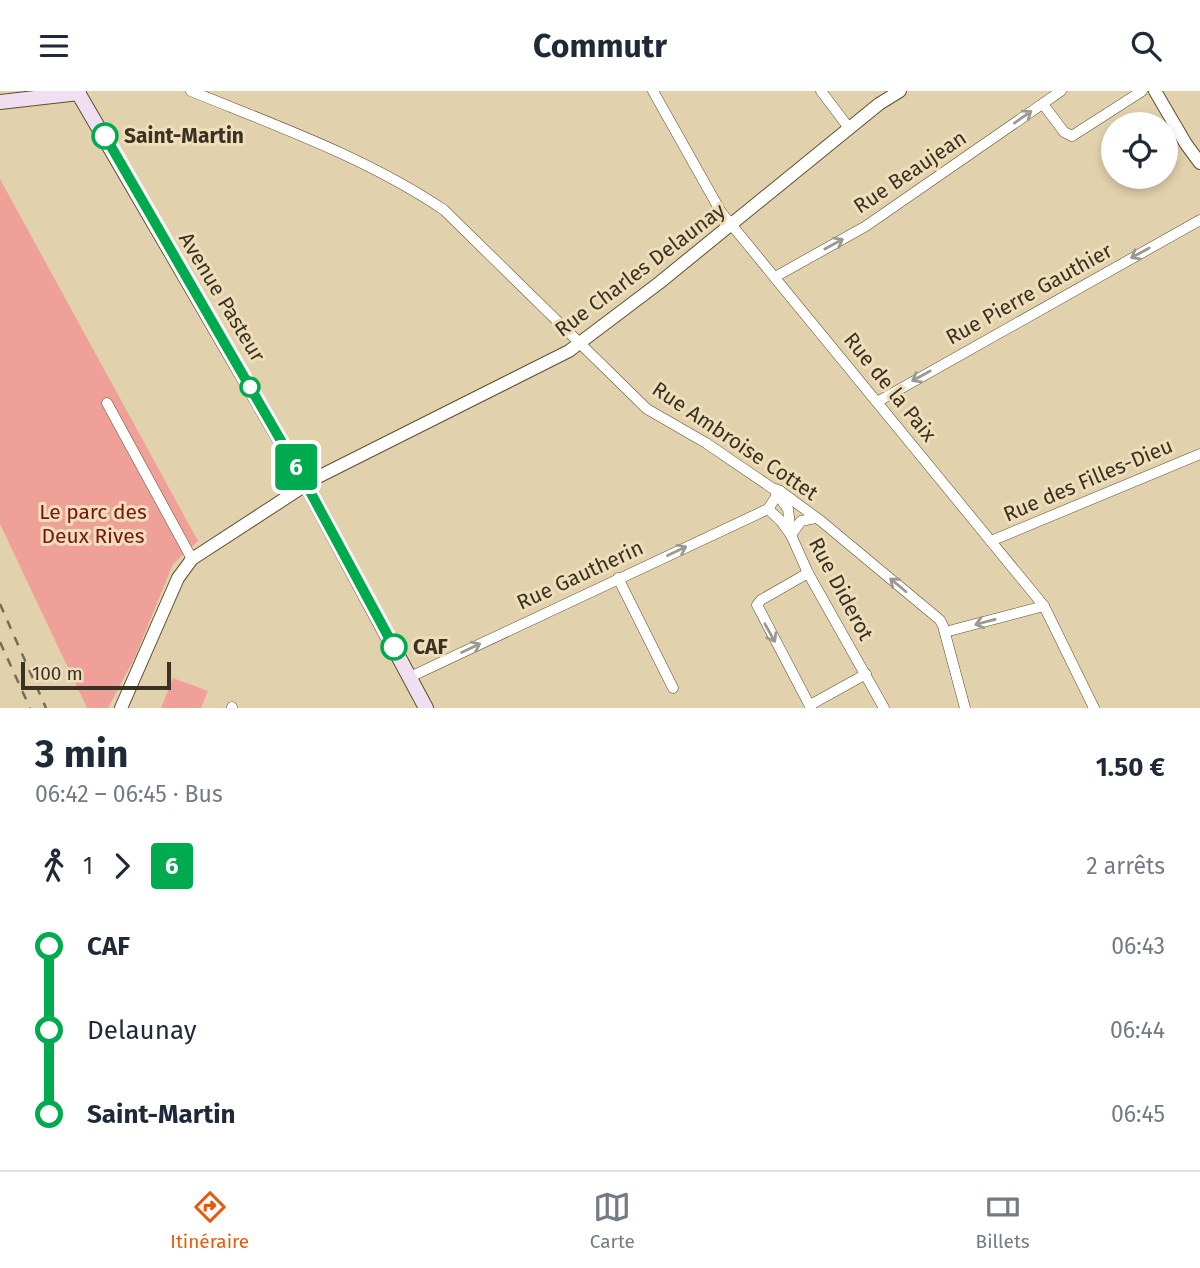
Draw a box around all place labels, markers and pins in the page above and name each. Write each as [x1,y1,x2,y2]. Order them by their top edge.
marker: Saint-Martin [92,123,118,149]
place label: Saint-Martin [124,123,244,149]
unlabelled marker [240,377,260,397]
marker: CAF [381,634,407,660]
place label: CAF [413,634,448,660]

